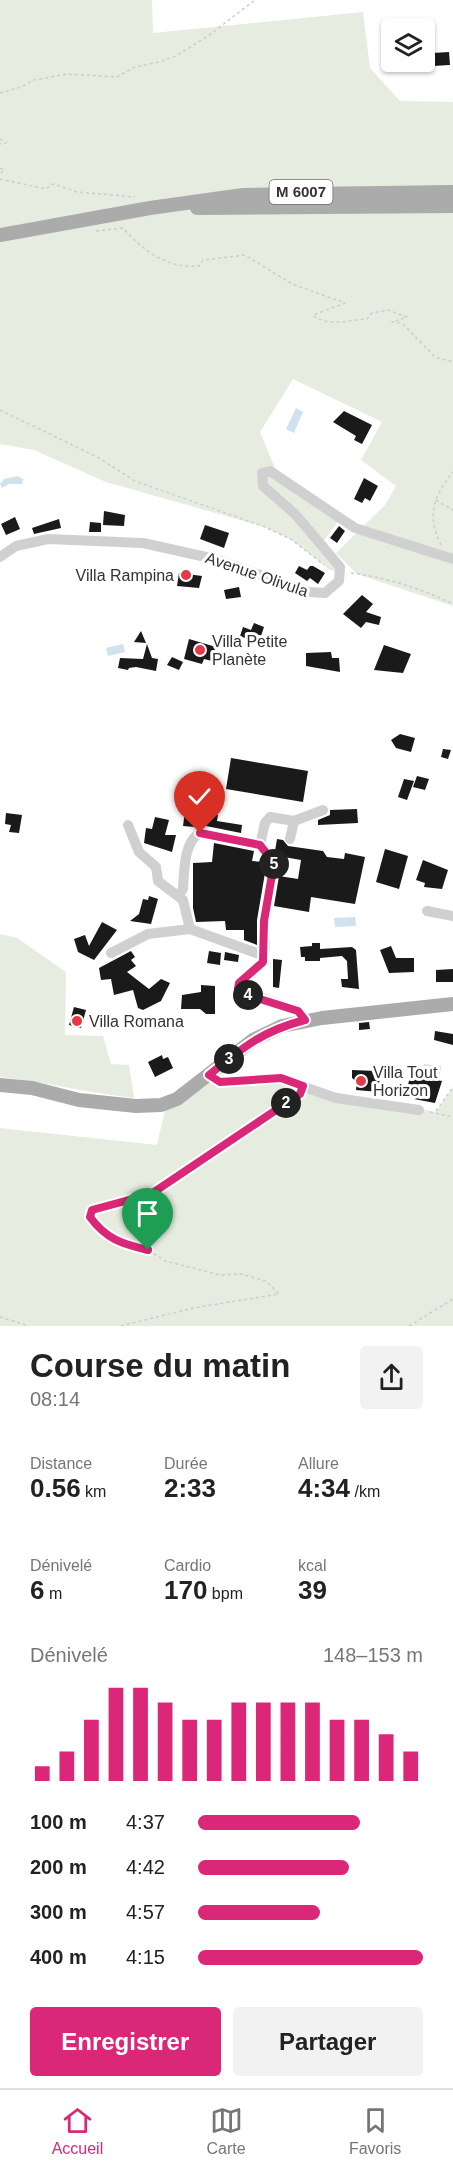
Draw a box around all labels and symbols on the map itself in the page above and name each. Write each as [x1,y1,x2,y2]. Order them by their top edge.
road number: M 6007 [270,180,332,204]
street label: Avenue Olivula [203,549,310,600]
place label: Villa Rampina [76,567,174,584]
marker: Villa Rampina [179,568,193,582]
place label: Villa Petite Planète [212,633,287,668]
marker: Villa Petite Planète [193,643,207,657]
pin [174,771,225,833]
pin: 5 [259,849,289,879]
pin: 4 [233,980,263,1010]
place label: Villa Romana [89,1013,184,1030]
marker: Villa Romana [70,1014,84,1028]
pin: 3 [214,1044,244,1074]
place label: Villa Tout Horizon [373,1064,438,1099]
marker: Villa Tout Horizon [354,1074,368,1088]
pin: 2 [271,1088,301,1118]
pin [122,1188,173,1250]

